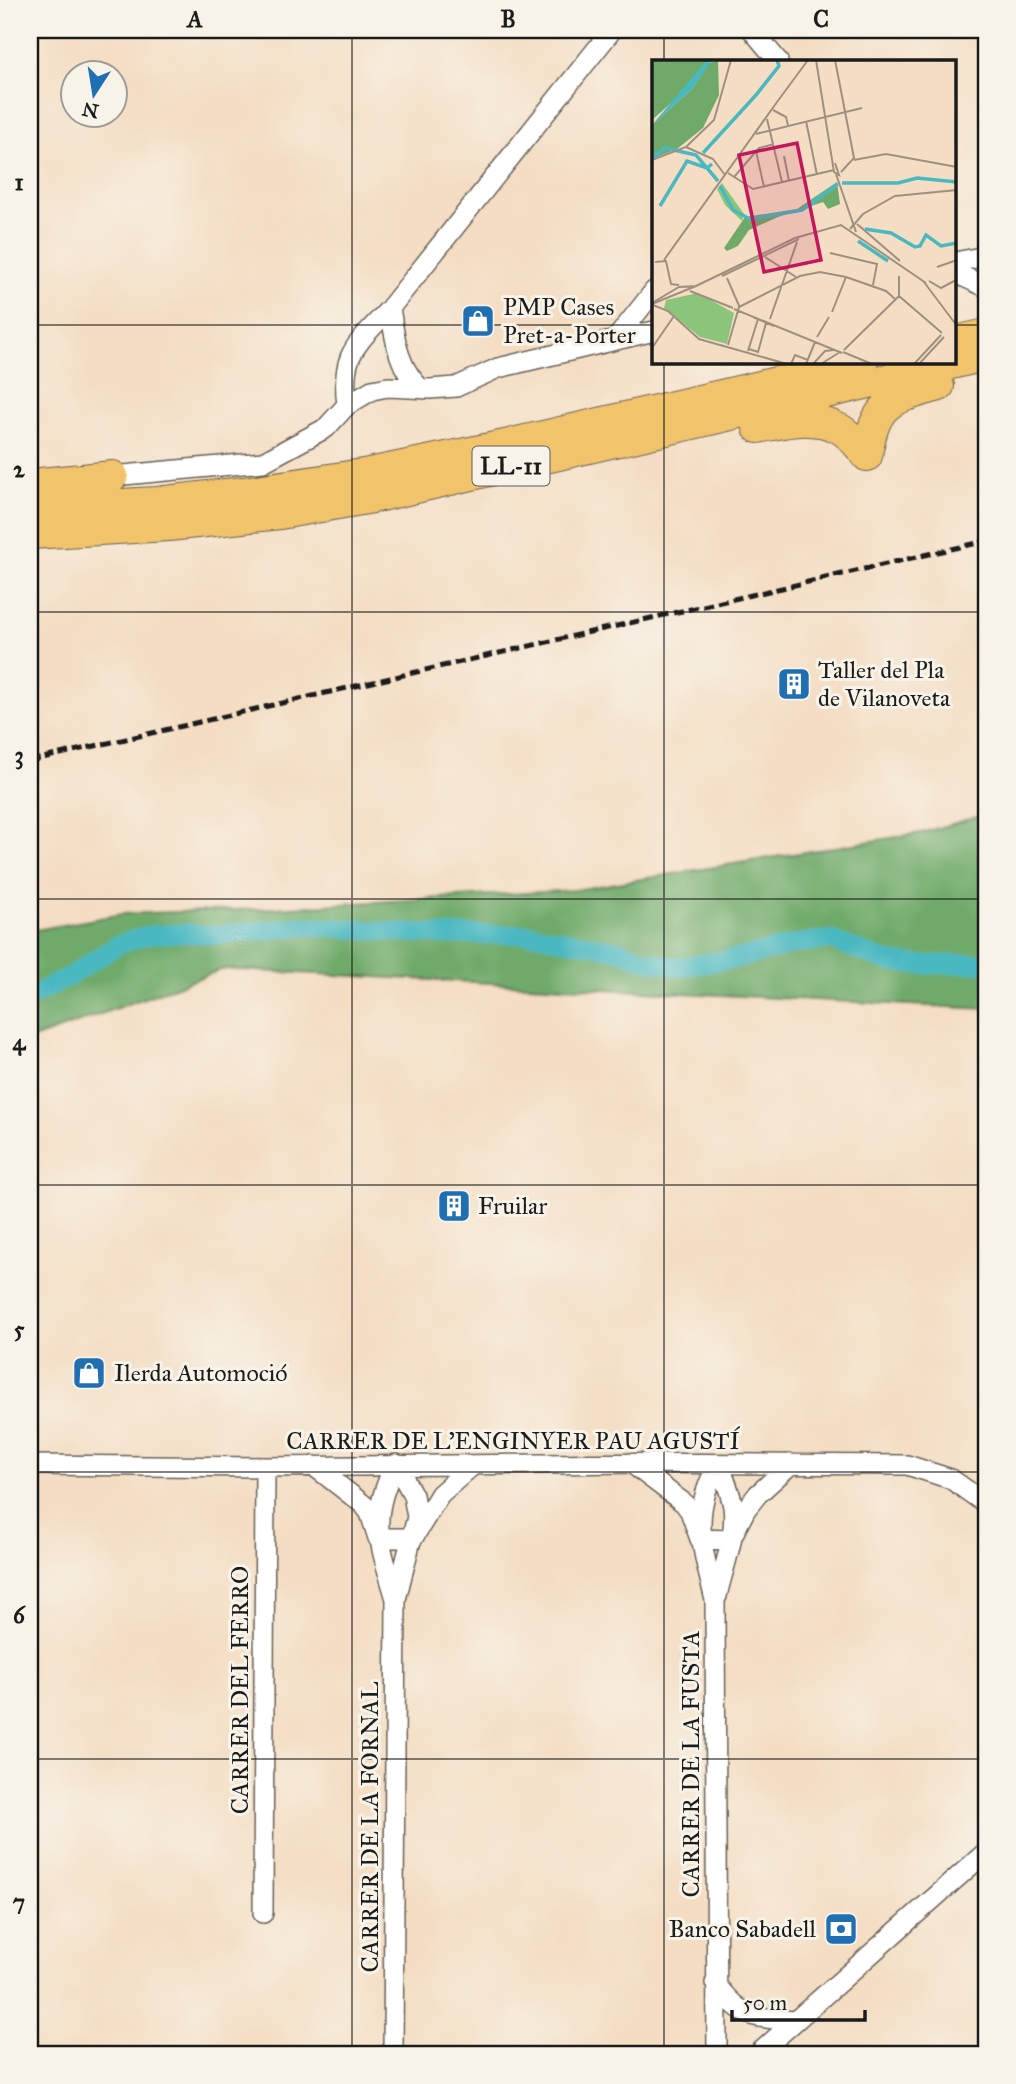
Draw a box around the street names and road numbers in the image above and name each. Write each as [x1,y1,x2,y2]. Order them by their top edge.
road number: LL-11 [472,446,550,486]
street label: CARRER DE L'ENGINYER PAU AGUSTÍ [286,1426,740,1456]
street label: CARRER DEL FERRO [225,1566,255,1814]
street label: CARRER DE LA FUSTA [676,1631,706,1897]
street label: CARRER DE LA FORNAL [355,1681,385,1973]

